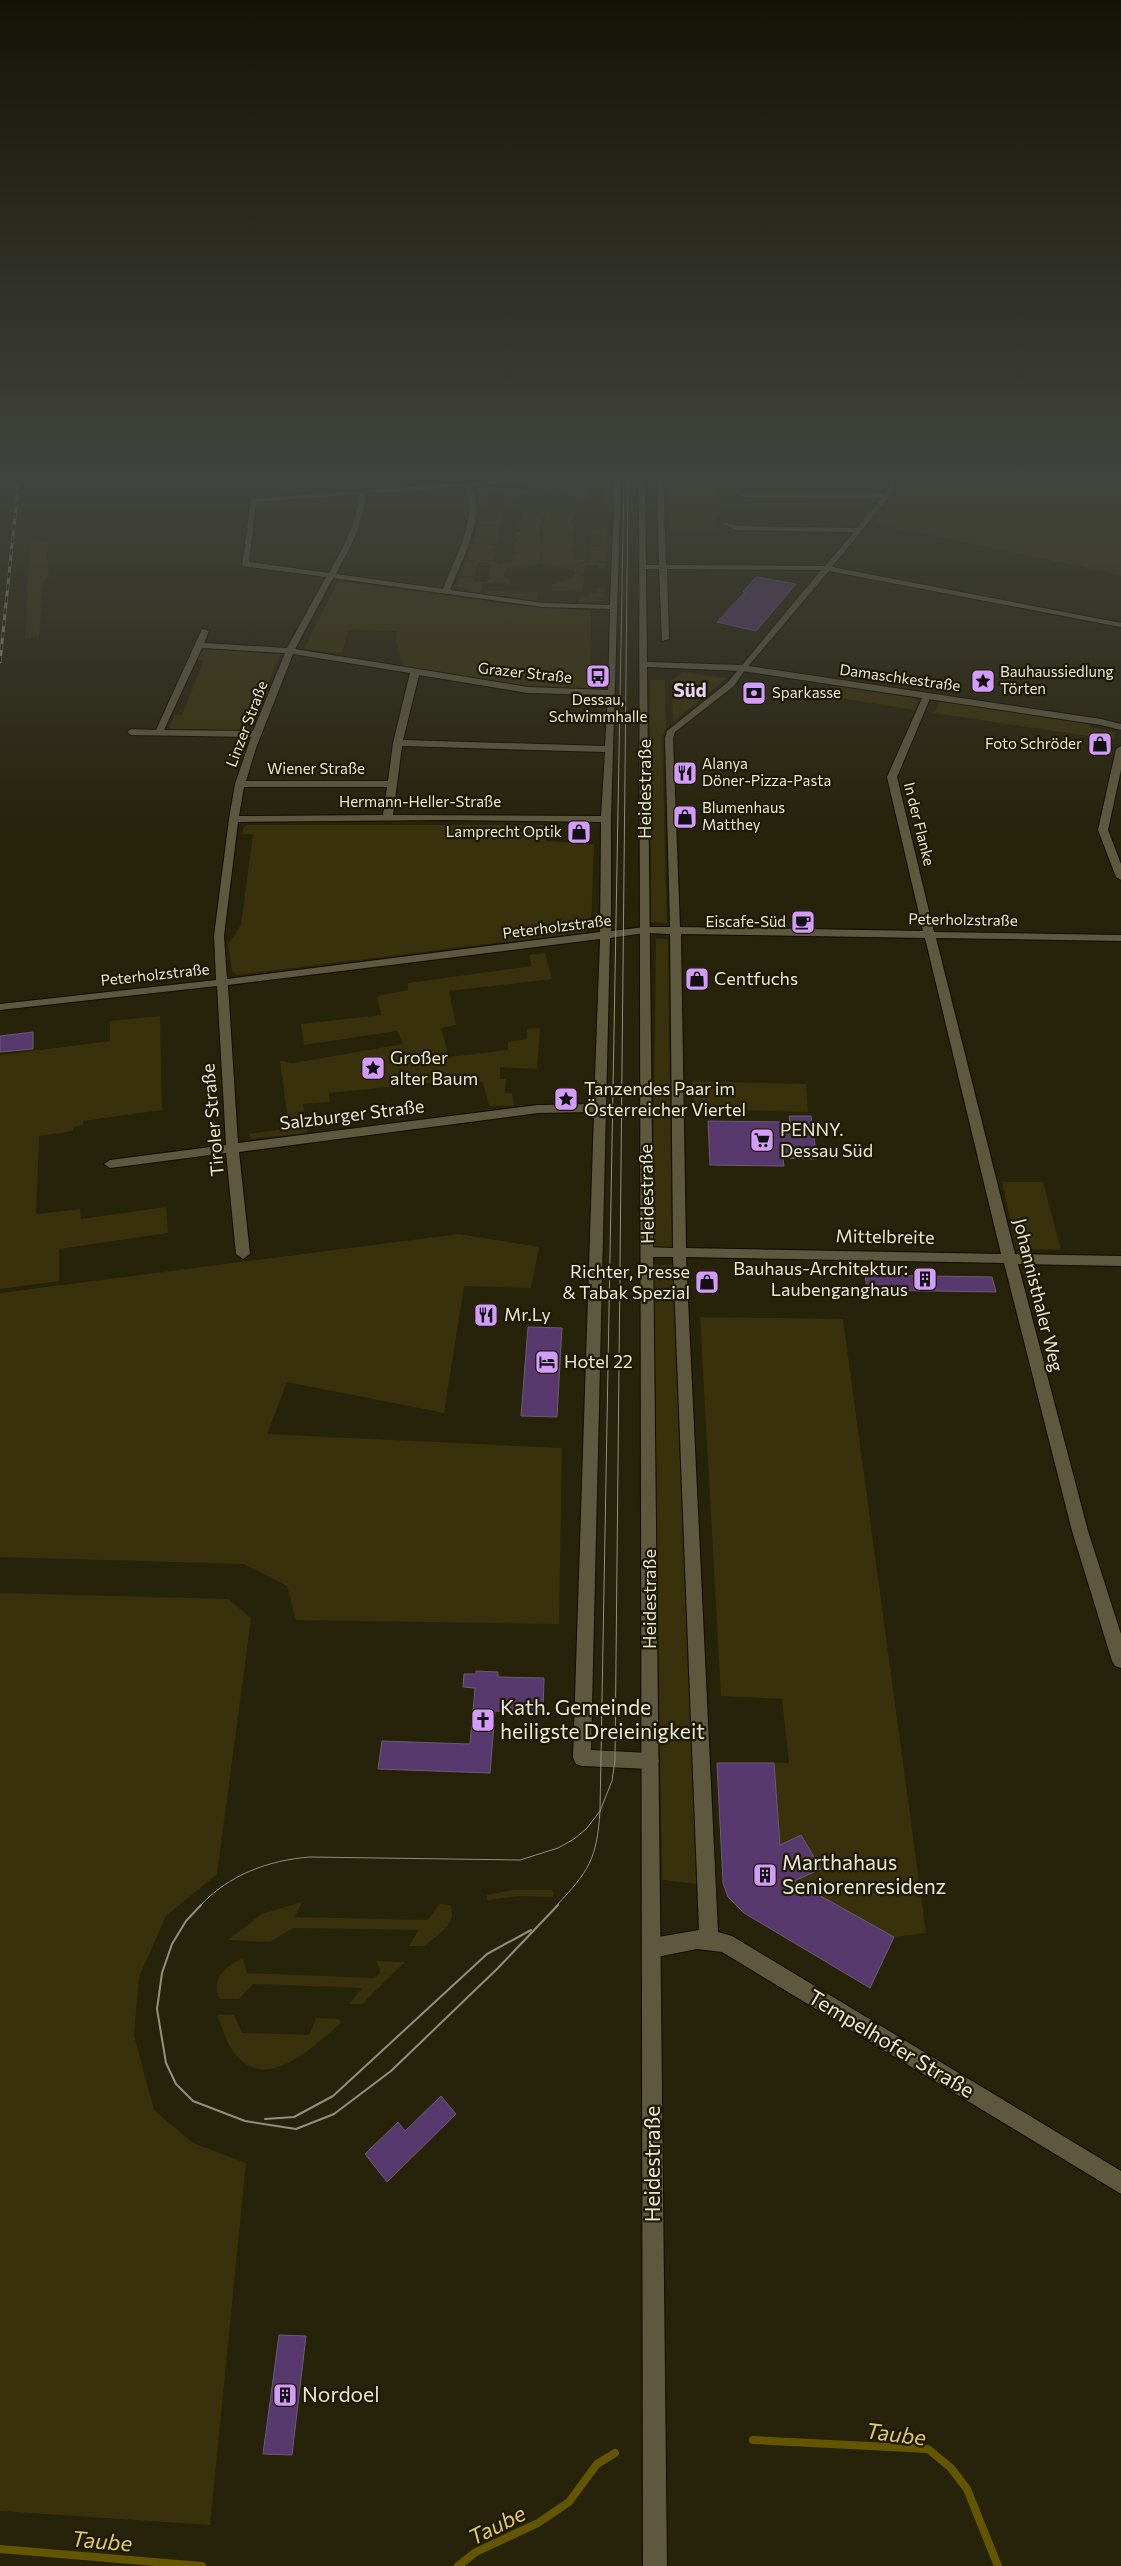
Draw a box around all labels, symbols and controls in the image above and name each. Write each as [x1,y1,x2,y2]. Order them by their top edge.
street label: Grazer Straße [477,658,573,686]
street label: Damaschkestraße [838,660,962,694]
place label: Bauhaussiedlung Törten [1000,662,1114,697]
bus stop icon: Dessau, Schwimmhalle [585,663,611,689]
place icon: Bauhaussiedlung Törten [970,668,996,694]
street label: Linzer Straße [221,678,271,769]
district label: Süd [673,678,707,701]
bank icon: Sparkasse [741,680,767,706]
place label: Sparkasse [772,683,841,701]
place label: Dessau, Schwimmhalle [549,690,647,725]
shop icon: Foto Schröder [1087,731,1113,757]
place label: Foto Schröder [985,734,1082,752]
street label: Heidestraße [633,739,655,839]
place label: Alanya Döner-Pizza-Pasta [702,754,831,789]
street label: Wiener Straße [267,759,365,777]
restaurant icon: Alanya Döner-Pizza-Pasta [672,760,698,786]
street label: In der Flanke [901,780,939,868]
street label: Hermann-Heller-Straße [339,792,501,810]
place label: Blumenhaus Matthey [702,798,785,833]
shop icon: Blumenhaus Matthey [672,804,698,830]
shop icon: Lamprecht Optik [566,819,592,845]
place label: Lamprecht Optik [446,822,562,840]
cafe icon: Eiscafe-Süd [790,909,816,935]
street label: Peterholzstraße [908,909,1018,929]
street label: Peterholzstraße [502,910,612,942]
place label: Eiscafe-Süd [706,912,786,930]
street label: Peterholzstraße [100,959,210,989]
shop icon: Centfuchs [684,966,710,992]
place label: Centfuchs [714,967,798,989]
place label: Großer alter Baum [390,1046,478,1089]
place icon: Großer alter Baum [360,1055,386,1081]
street label: Tiroler Straße [196,1063,228,1177]
place label: Tanzendes Paar im Österreicher Viertel [584,1077,746,1120]
place icon: Tanzendes Paar im Österreicher Viertel [553,1086,579,1112]
street label: Salzburger Straße [278,1094,426,1134]
place label: PENNY. Dessau Süd [780,1118,873,1161]
supermarket icon: PENNY. Dessau Süd [749,1127,775,1153]
street label: Heidestraße [634,1144,658,1244]
street label: Johannisthaler Weg [1009,1216,1069,1374]
street label: Mittelbreite [835,1224,935,1248]
place label: Bauhaus-Architektur: Laubenganghaus [733,1257,908,1300]
place label: Richter, Presse & Tabak Spezial [562,1260,690,1303]
building icon: Bauhaus-Architektur: Laubenganghaus [912,1266,938,1292]
shop icon: Richter, Presse & Tabak Spezial [694,1269,720,1295]
restaurant icon: Mr.Ly [473,1302,499,1328]
place label: Mr.Ly [504,1303,551,1325]
hotel icon: Hotel 22 [534,1349,560,1375]
place label: Hotel 22 [564,1350,633,1372]
street label: Heidestraße [638,1549,660,1649]
place label: Kath. Gemeinde heiligste Dreieinigkeit [500,1694,705,1743]
church icon: Kath. Gemeinde heiligste Dreieinigkeit [470,1707,496,1733]
place label: Marthahaus Seniorenresidenz [782,1849,946,1898]
building icon: Marthahaus Seniorenresidenz [752,1862,778,1888]
street label: Tempelhofer Straße [804,1983,979,2102]
street label: Heidestraße [639,2106,664,2222]
place label: Nordoel [302,2381,380,2406]
building icon: Nordoel [272,2382,298,2408]
water label: Taube [864,2416,928,2451]
water label: Taube [464,2499,530,2550]
water label: Taube [71,2524,134,2557]

